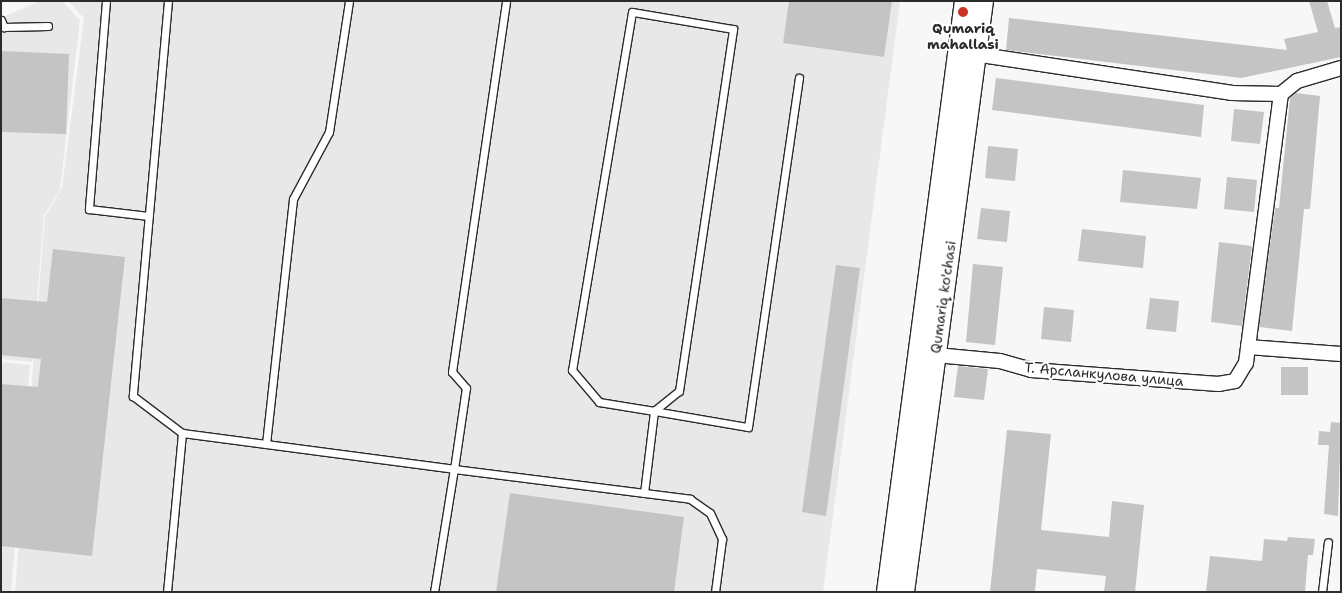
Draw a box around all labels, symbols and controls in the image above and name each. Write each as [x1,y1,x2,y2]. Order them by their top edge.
marker: Qumariq mahallasi [957,6,969,18]
place label: Qumariq mahallasi [927,20,999,52]
street label: Qumariq ko'chasi [927,239,959,355]
street label: Т. Арсланкулова улица [1024,359,1184,389]

